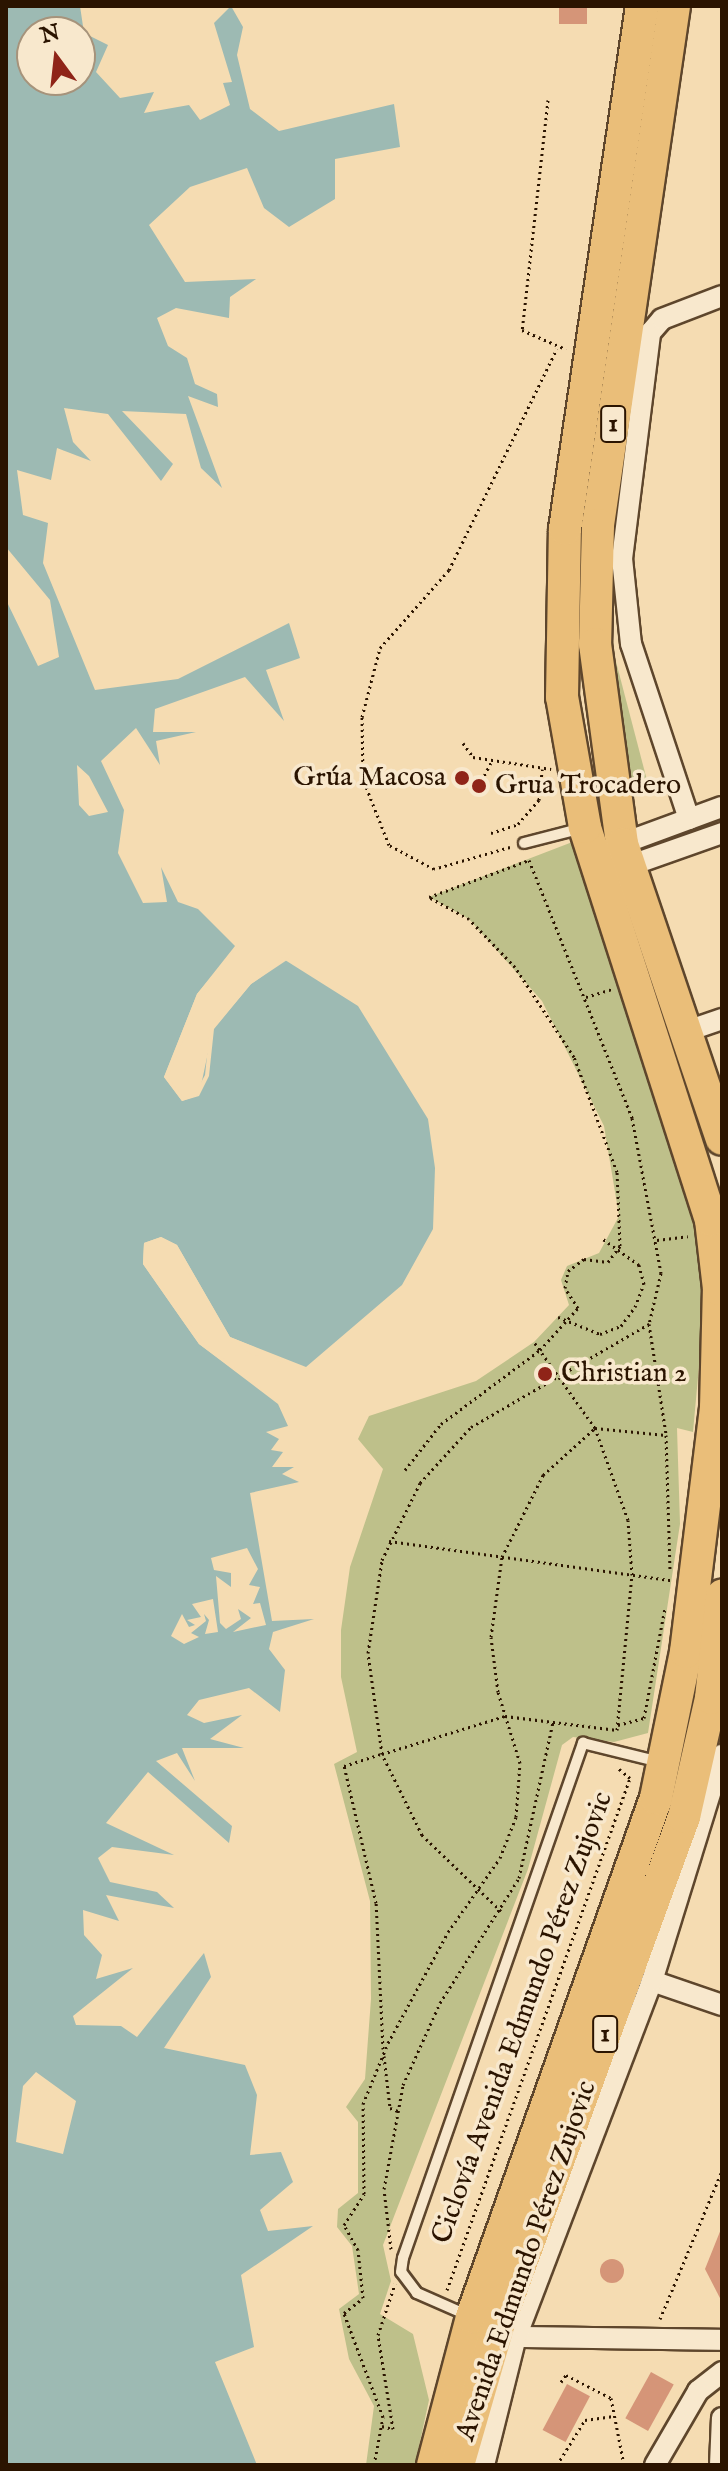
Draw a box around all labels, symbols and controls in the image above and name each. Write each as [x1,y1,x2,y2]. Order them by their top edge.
north arrow [16,16,96,96]
text: N [37,19,63,51]
road number: 1 [599,402,627,446]
place label: Grúa Macosa [293,761,446,795]
marker: Grúa Macosa [453,769,471,787]
place label: Grua Trocadero [495,769,681,803]
marker: Grua Trocadero [470,777,488,795]
place label: Christian 2 [561,1357,687,1391]
marker: Christian 2 [536,1365,554,1383]
street label: Ciclovía Avenida Edmundo Pérez Zujovic [425,1788,621,2248]
road number: 1 [591,2012,619,2056]
street label: Avenida Edmundo Pérez Zujovic [449,2077,605,2445]

